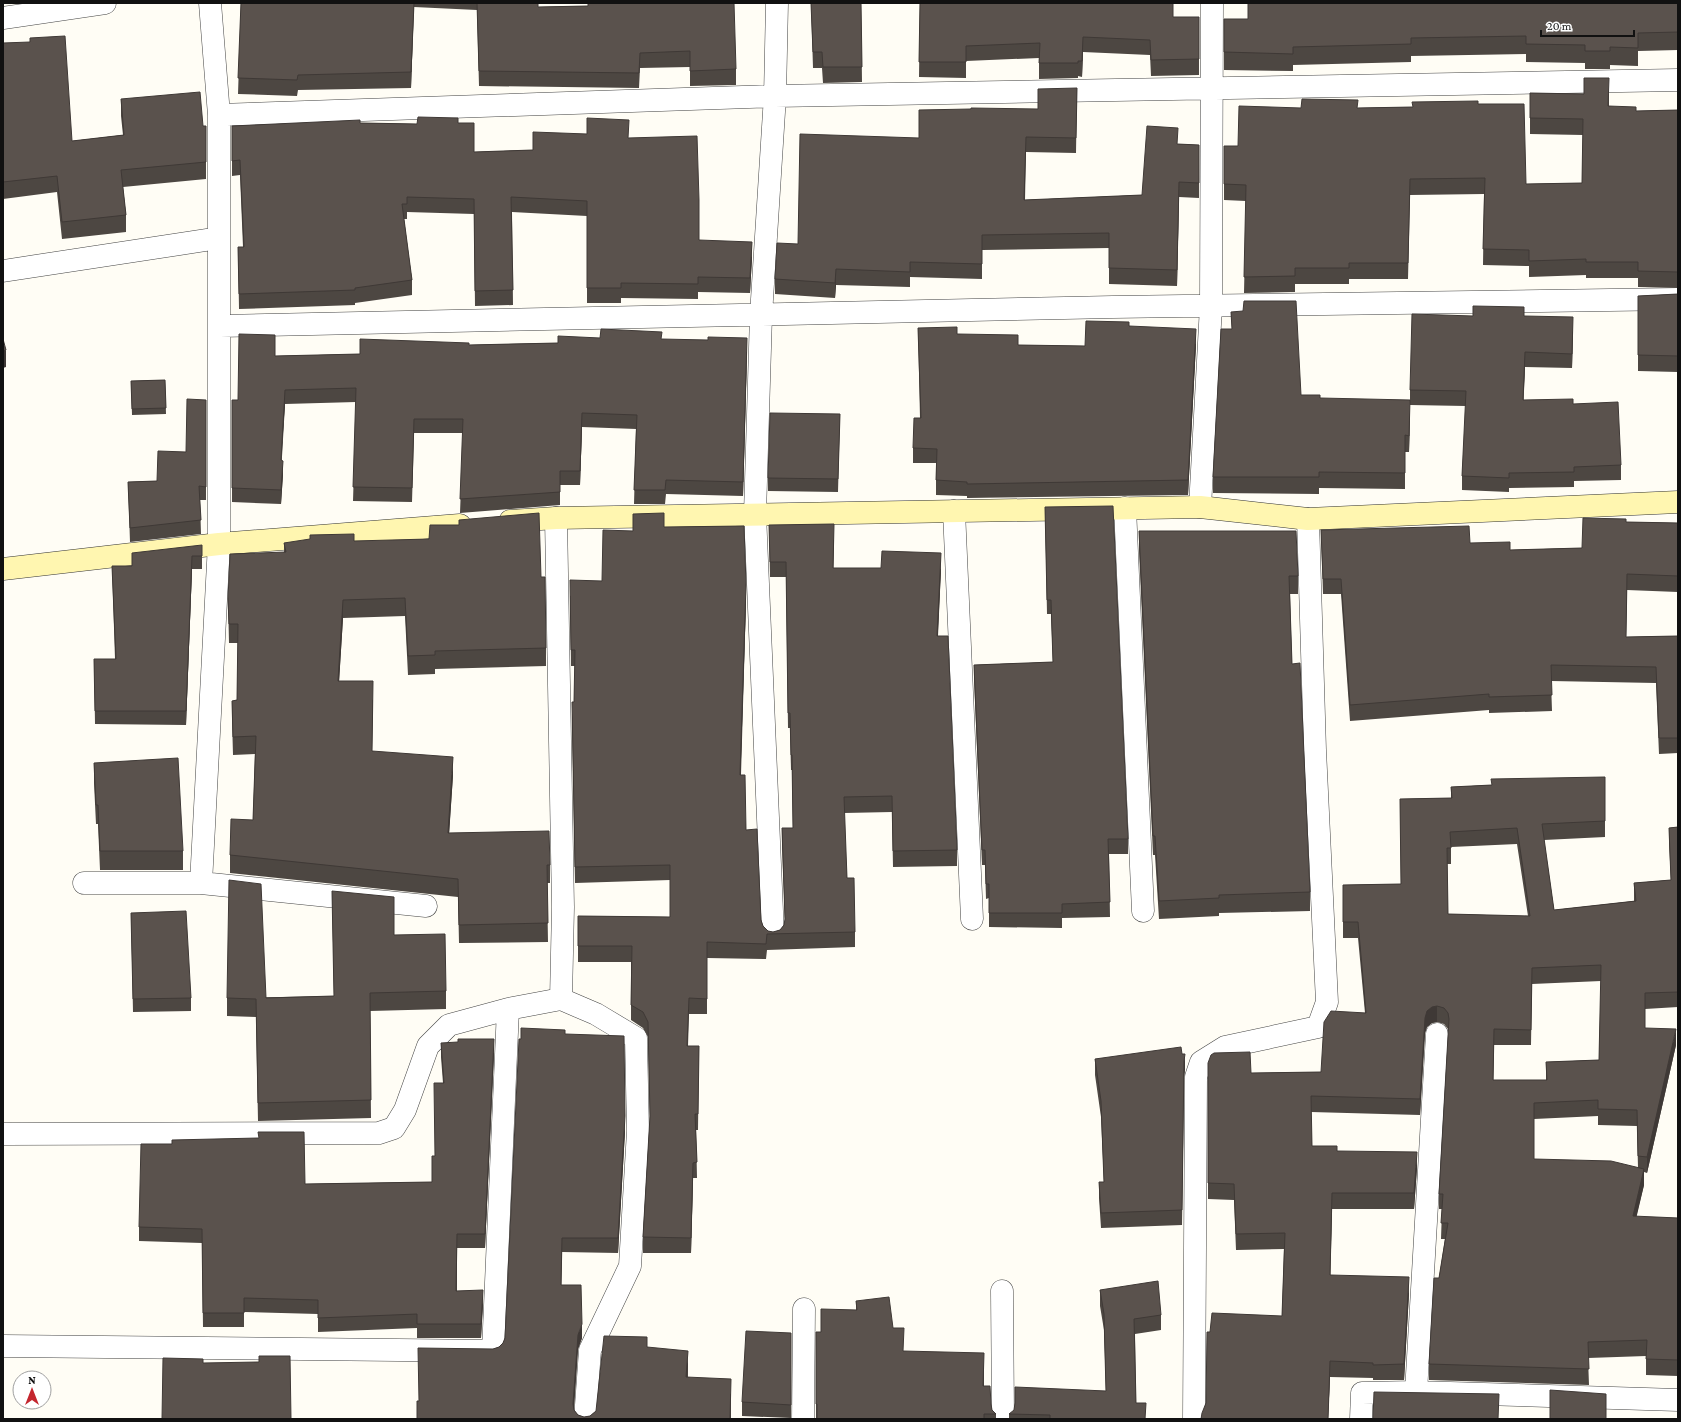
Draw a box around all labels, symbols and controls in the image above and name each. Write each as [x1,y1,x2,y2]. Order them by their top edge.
scale bar [1541,12,1634,38]
text: 20 m [1547,19,1572,33]
north arrow [12,1370,52,1410]
text: N [28,1374,36,1386]

